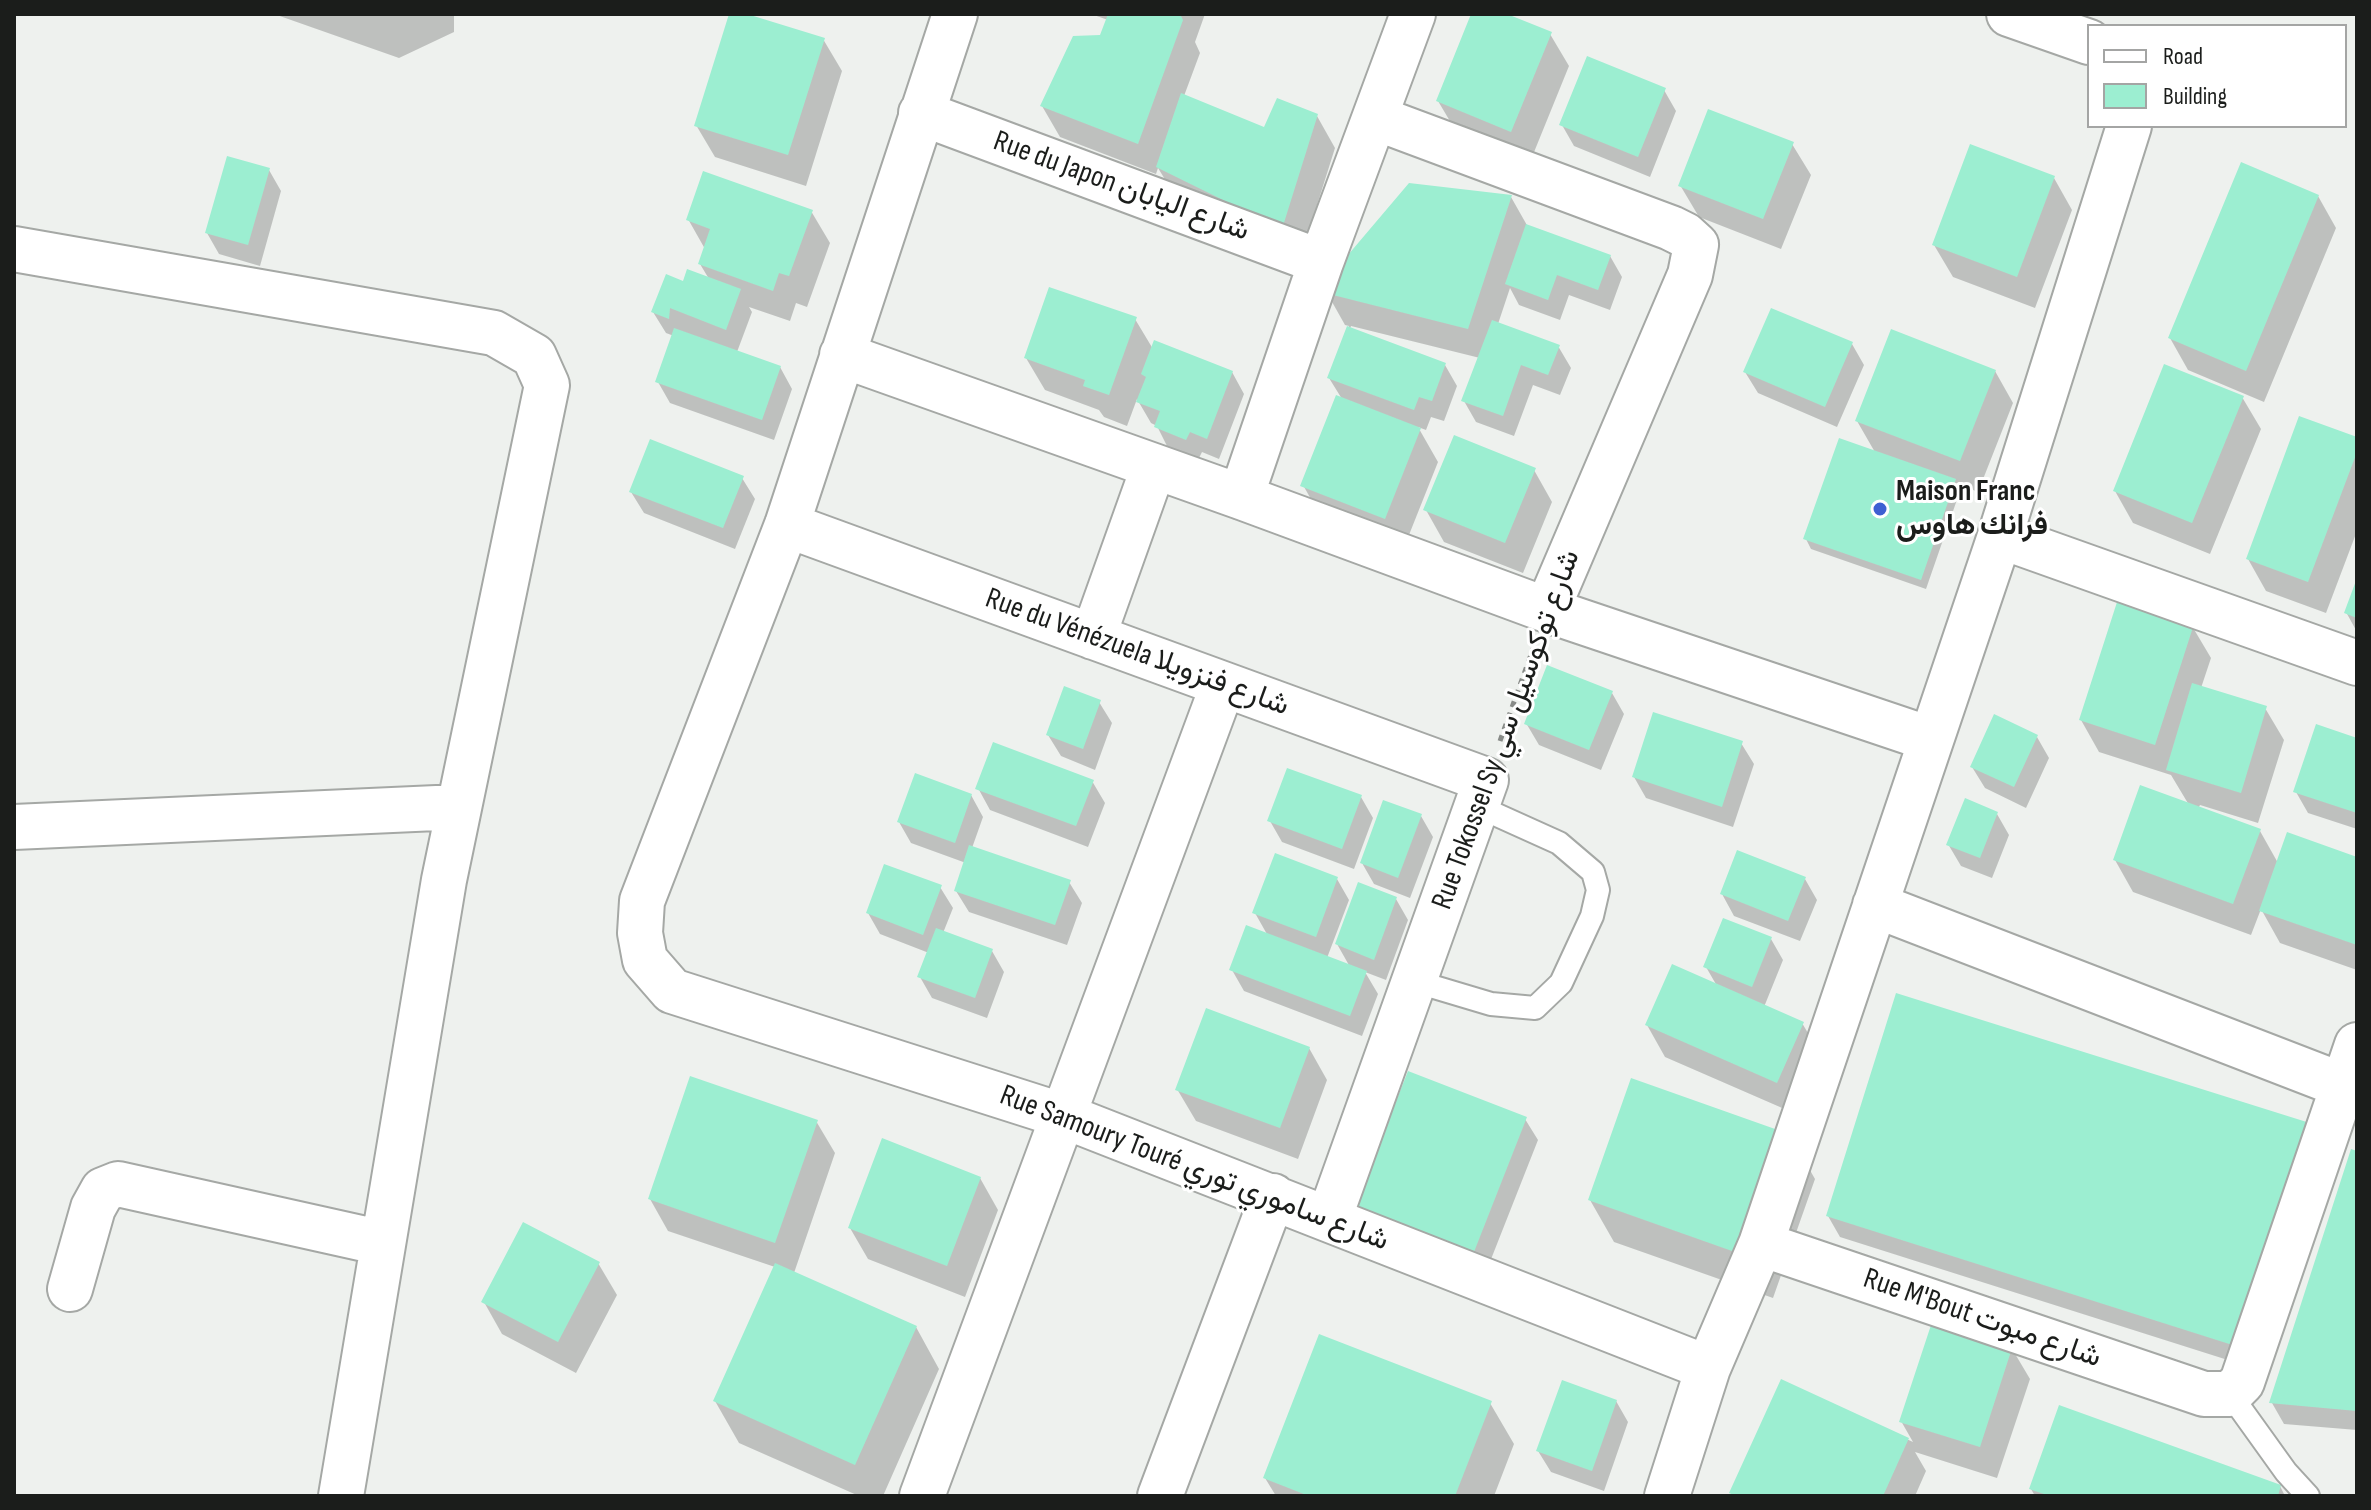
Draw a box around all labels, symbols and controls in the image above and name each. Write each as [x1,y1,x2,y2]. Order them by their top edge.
legend [2087,24,2347,128]
text: Road [2163,42,2203,71]
text: Building [2163,82,2227,111]
street label: Rue du Japon شارع اليابان [988,124,1254,250]
place label: Maison Franc فرانك هاوس [1896,474,2048,544]
marker: Maison Franc فرانك هاوس [1871,500,1889,518]
street label: Rue Tokossel Sy شارع توكوسيل سي [1425,545,1589,915]
street label: Rue du Vénézuela شارع فنزويلا [980,581,1294,725]
street label: Rue Samoury Touré شارع ساموري توري [995,1078,1393,1260]
street label: Rue M'Bout شارع مبوت [1858,1261,2106,1377]

